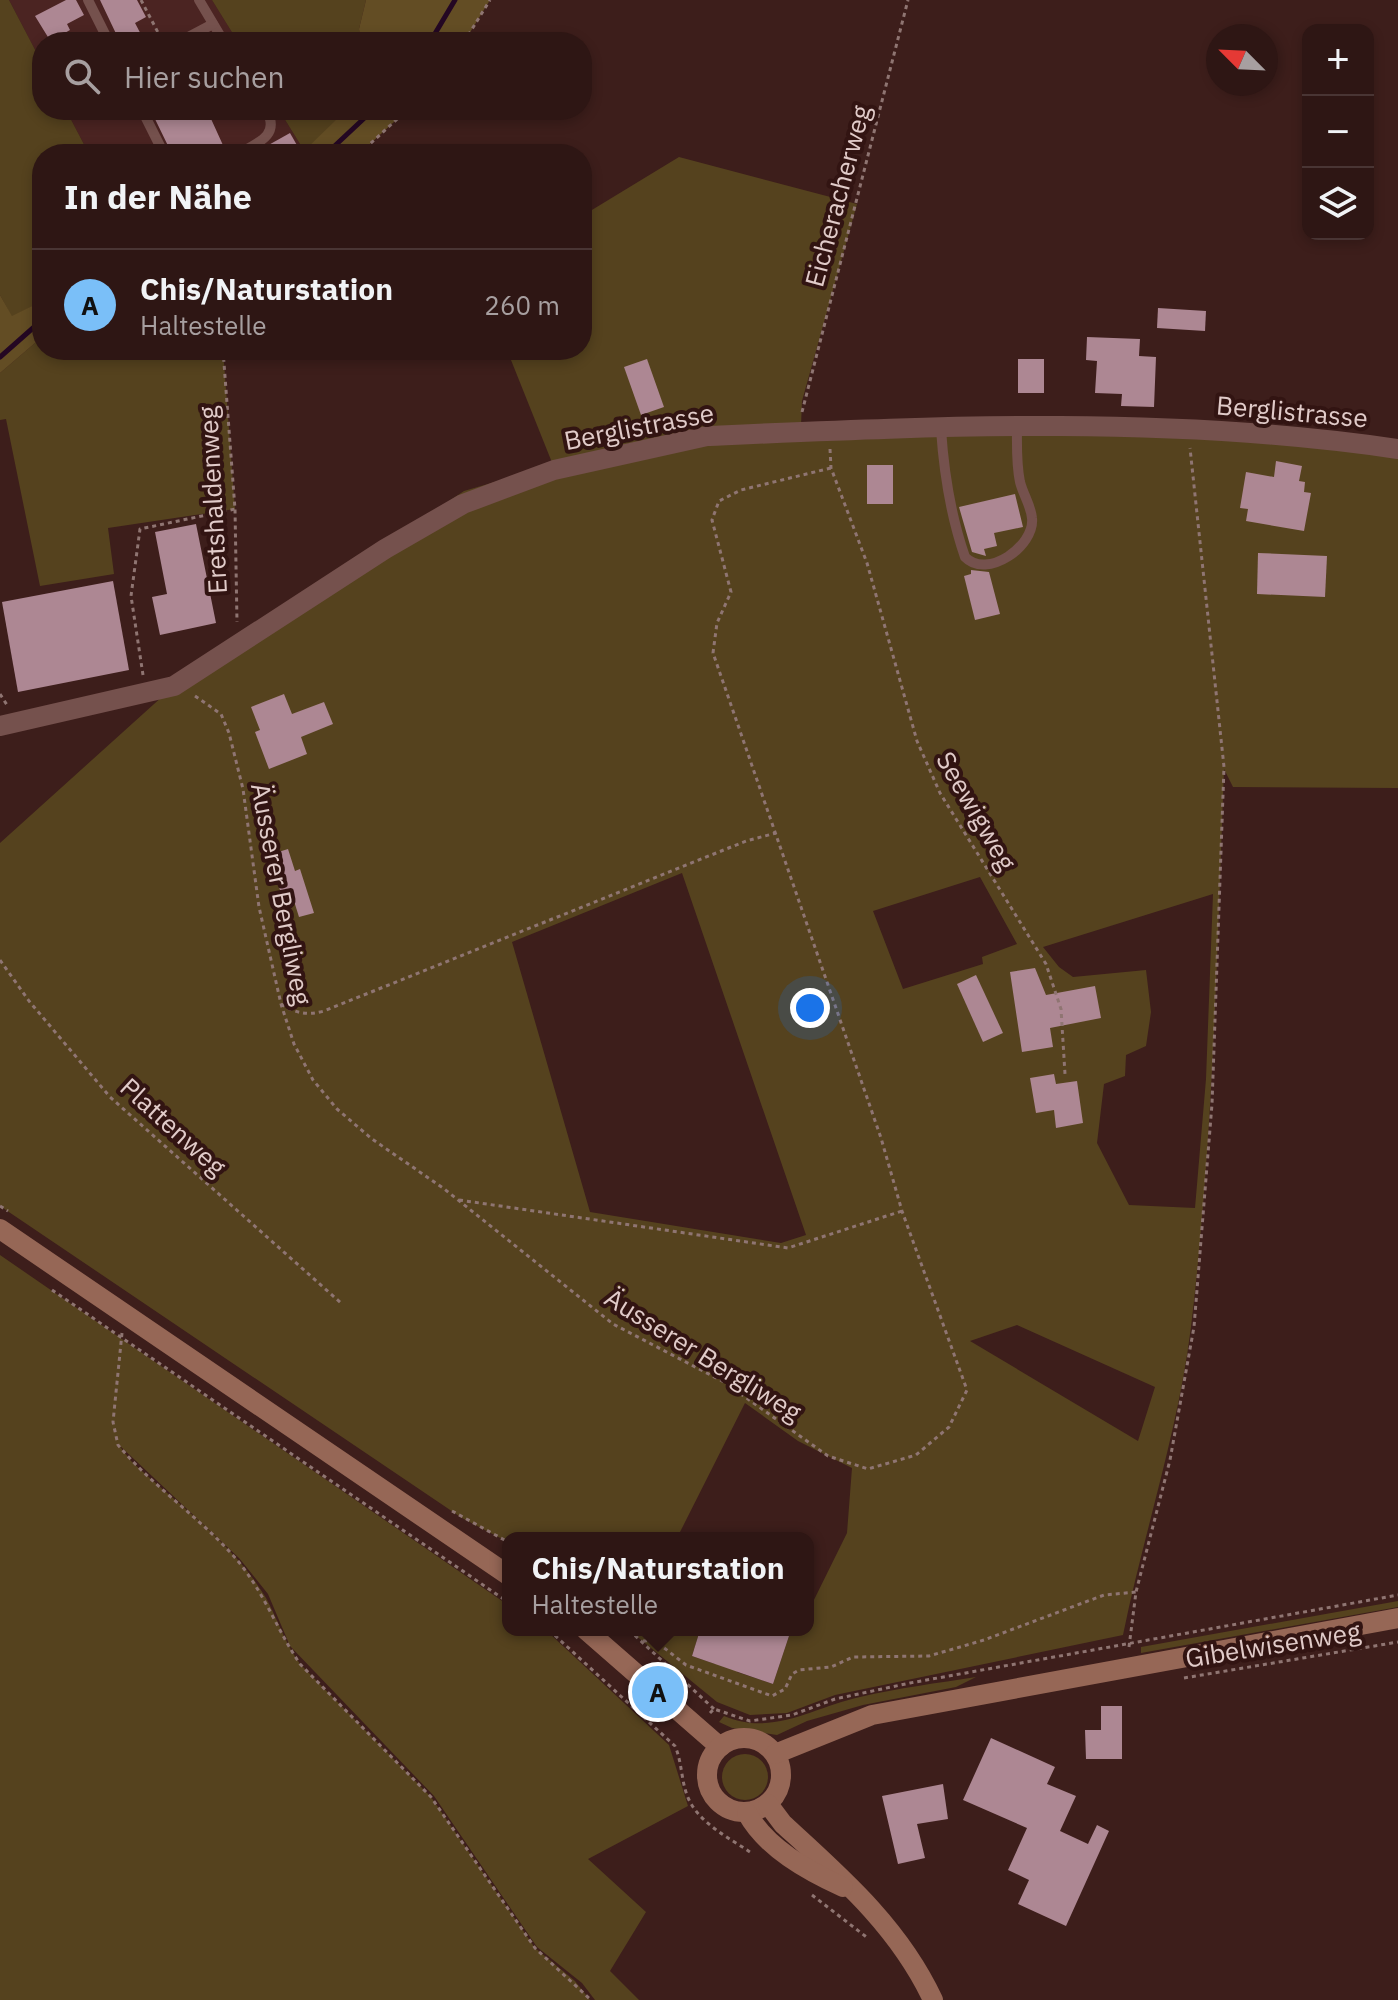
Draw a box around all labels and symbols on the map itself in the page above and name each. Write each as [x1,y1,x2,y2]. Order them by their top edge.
north arrow [1206,24,1278,96]
street label: Eicheracherweg [796,101,878,290]
street label: Berglistrasse [1215,387,1369,435]
street label: Berglistrasse [561,395,717,457]
street label: Eretshaldenweg [190,405,234,595]
street label: Seewigweg [929,745,1025,876]
street label: Äusserer Bergliweg [244,780,320,1008]
your location [790,988,830,1028]
street label: Plattenweg [113,1070,234,1183]
street label: Äusserer Bergliweg [599,1280,808,1428]
street label: Gibelwisenweg [1183,1613,1363,1675]
pin: A [632,1662,684,1722]

